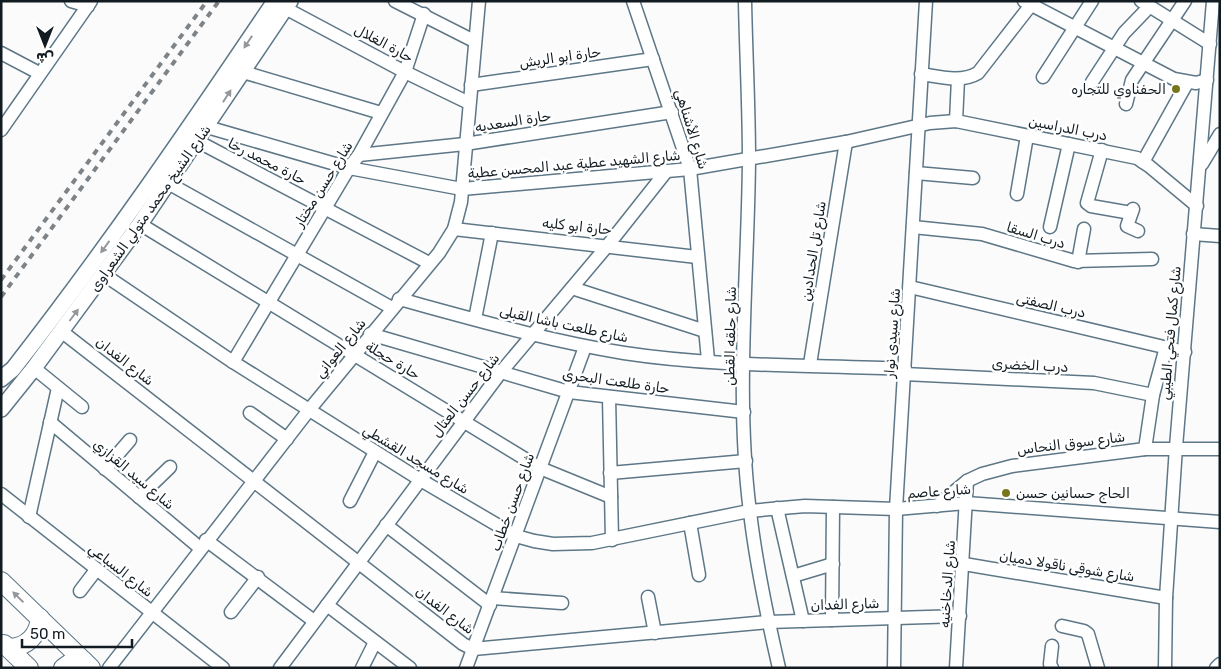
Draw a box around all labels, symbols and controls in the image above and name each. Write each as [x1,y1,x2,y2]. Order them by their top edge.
north arrow [20,20,70,70]
street label: حارة الغلال [351,21,416,66]
one-way arrow [243,35,253,48]
street label: حارة ابو الريش [518,43,602,72]
text: ش [36,49,54,66]
place label: الحفناوي للتجاره [1071,81,1166,99]
marker: الحفناوي للتجاره [1170,83,1182,95]
street label: شارع الأشناهي [669,87,712,172]
one-way arrow [223,89,232,102]
street label: حارة السعديه [474,107,553,136]
street label: درب الدراسين [1027,113,1109,144]
street label: شارع الشيخ محمد متولي الشعراوى [86,121,216,296]
street label: حارة محمد رخا [225,134,309,188]
street label: شارع حسن مختار [290,138,358,232]
street label: شارع الشهيد عطية عبد المحسن عطية [467,147,681,184]
street label: شارع تل الحدادين [797,200,832,303]
street label: حارة ابو كليه [541,214,613,239]
street label: درب السقا [1004,218,1067,253]
one-way arrow [100,240,110,254]
street label: شارع كمال فتحي الطيبي [1156,265,1187,401]
street label: شارع حلقه القطن [721,286,742,386]
street label: شارع سيدى نوار [881,287,906,380]
street label: درب الصفتى [1015,289,1087,322]
street label: شارع طلعت باشا القبلى [498,303,630,348]
one-way arrow [68,309,79,322]
street label: شارع العواني [311,315,371,383]
street label: شارع الفدان [91,333,157,391]
street label: حارة حجلة [362,338,423,383]
street label: شارع حسن العتال [427,350,505,442]
street label: درب الخضرى [991,355,1069,376]
street label: حارة طلعت البحرى [561,366,671,397]
street label: شارع مسجد القشطي [359,421,472,500]
street label: شارع سوق النحاس [1016,428,1126,461]
street label: شارع سيد القزازي [88,436,178,515]
street label: شارع حسن خطاب [487,451,540,554]
street label: شارع عاصم [906,481,972,504]
place label: الحاج حسانين حسن [1016,485,1130,504]
marker: الحاج حسانين حسن [1000,487,1012,499]
street label: شارع السباعي [84,540,156,602]
street label: شارع الدخاخنيه [936,540,961,629]
street label: شارع شوقى ناقولا دميان [998,547,1136,588]
street label: شارع الفدان [411,583,477,640]
one-way arrow [12,591,24,603]
street label: شارع الفدان [810,595,880,616]
scale bar [22,616,132,648]
text: 50 m [30,625,65,643]

